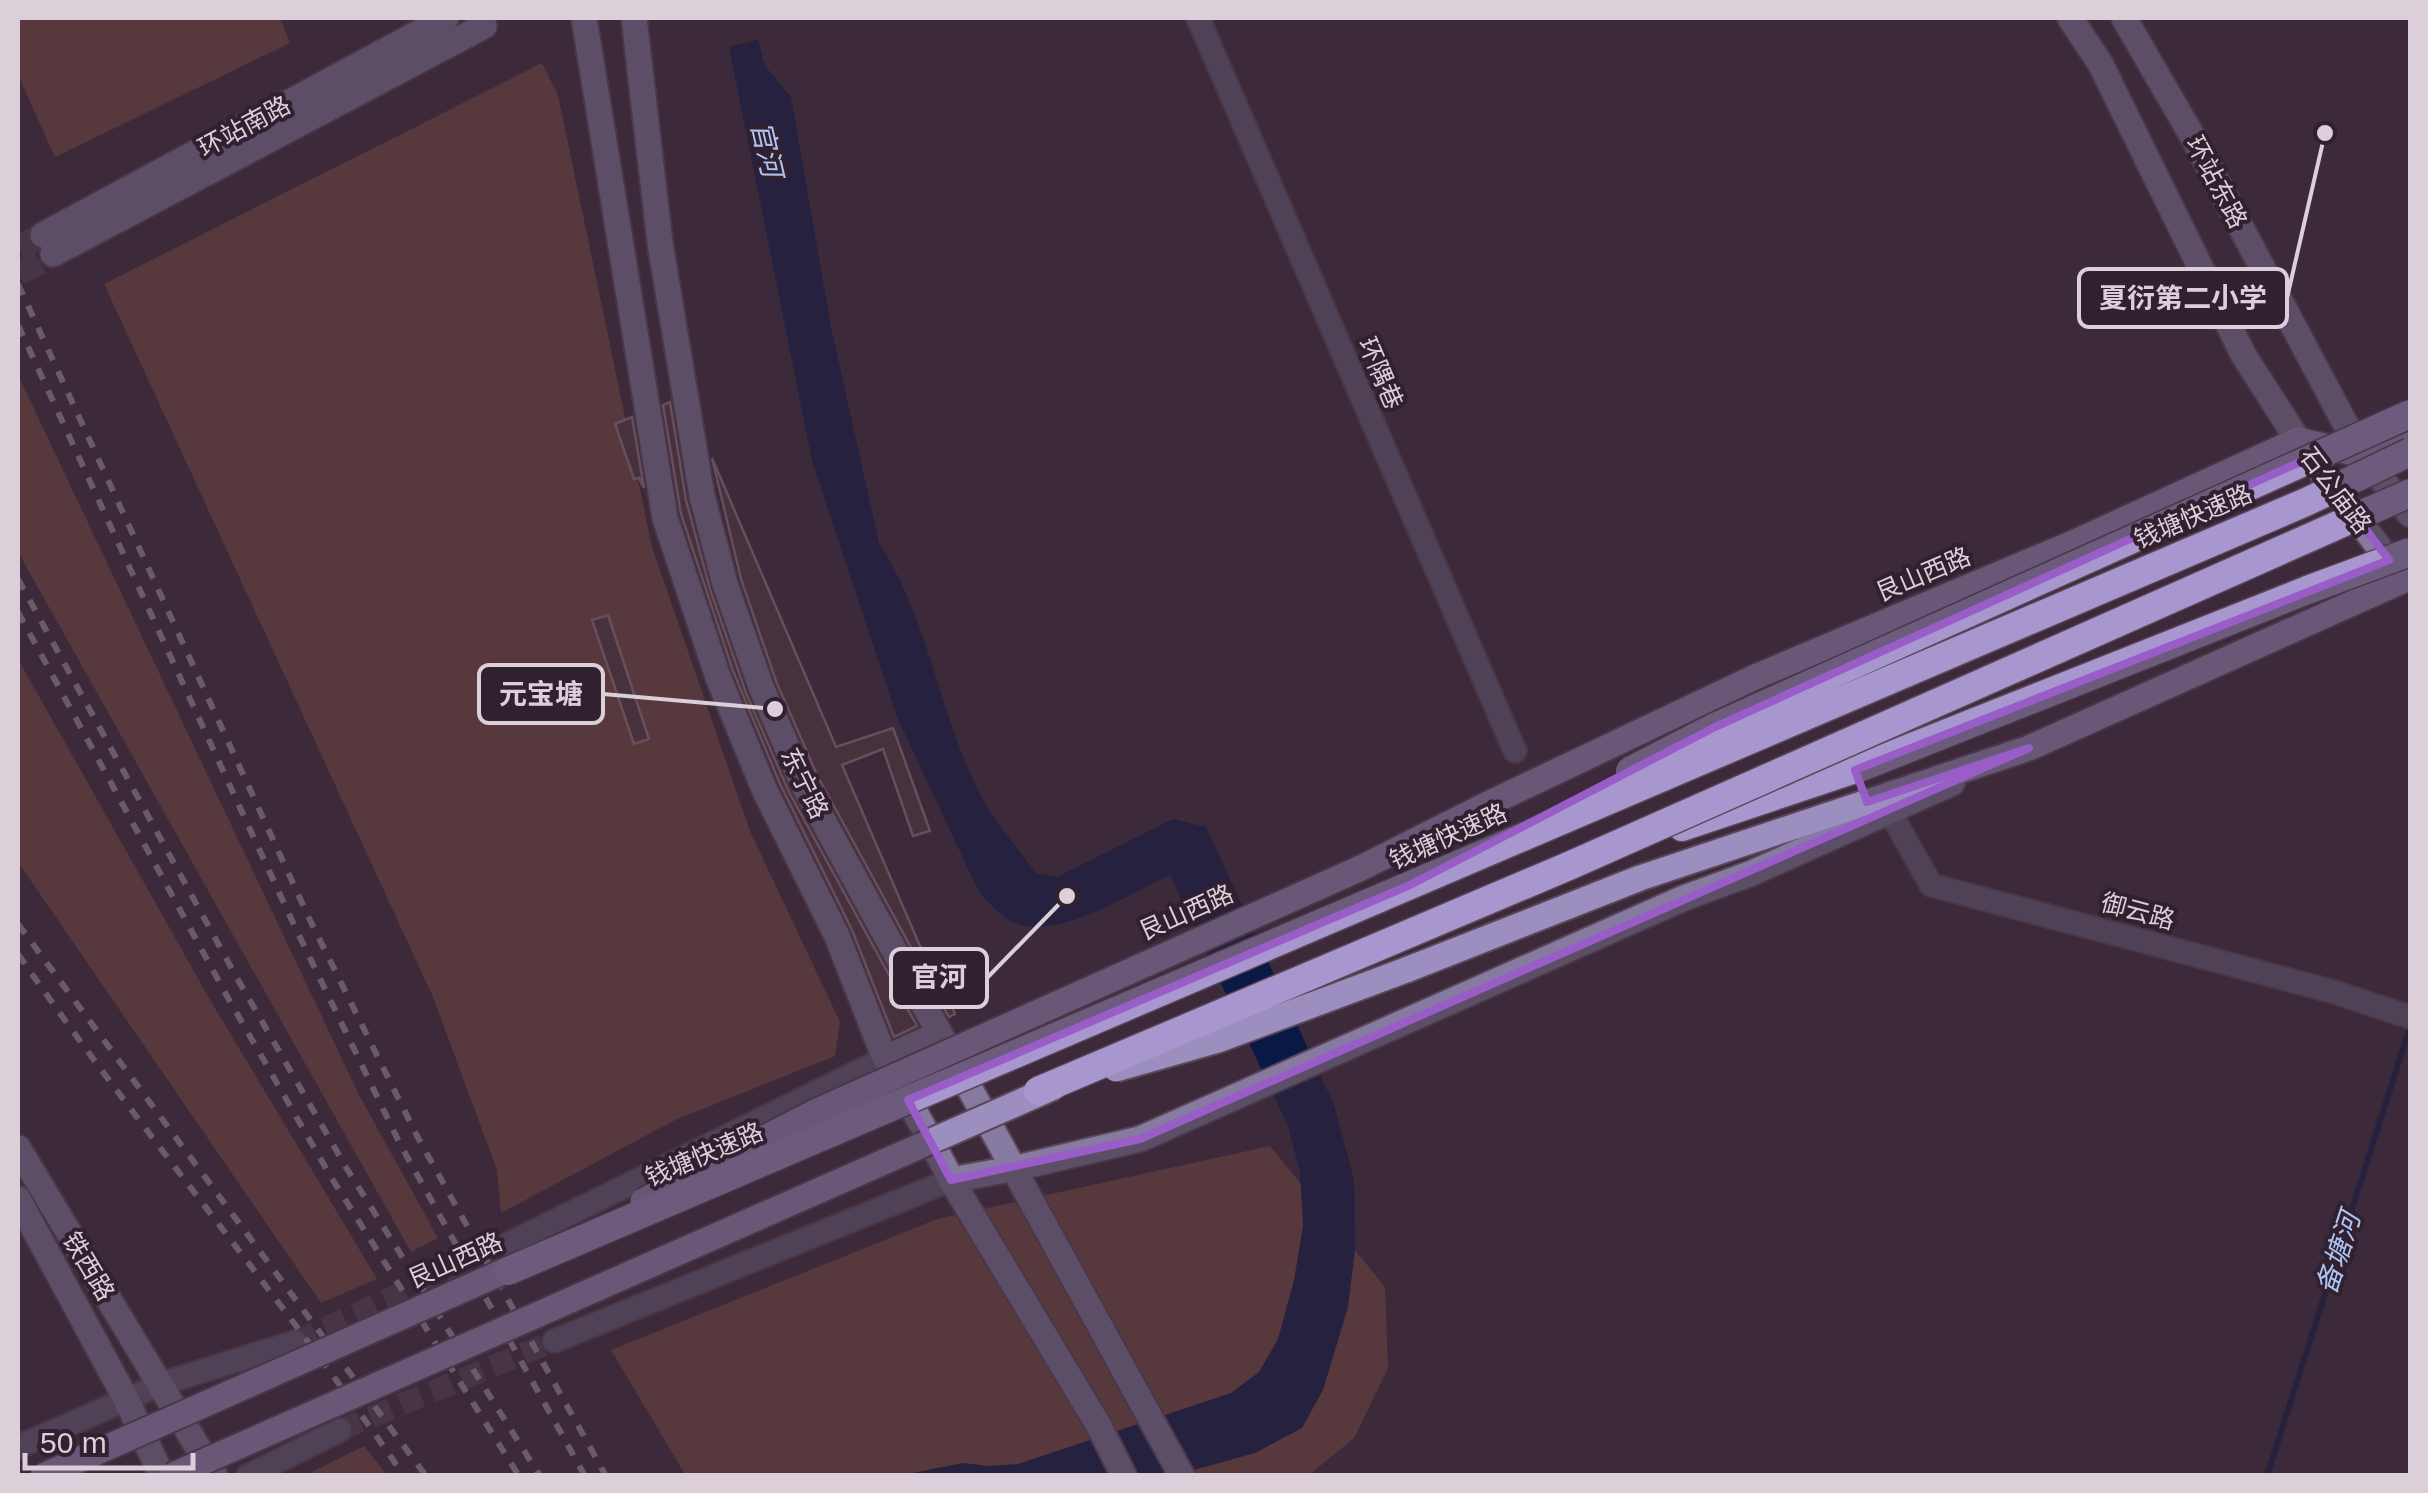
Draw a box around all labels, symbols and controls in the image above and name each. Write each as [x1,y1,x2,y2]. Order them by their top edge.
street label: 环站南路 [193,90,295,162]
water label: 官河 [745,118,789,185]
street label: 环站东路 [2181,131,2253,233]
callout: 夏衍第二小学 [2079,269,2287,327]
text: 夏衍第二小学 [2099,283,2267,314]
street label: 环隅巷 [1353,333,1409,413]
street label: 石公庙路 [2295,442,2377,538]
street label: 钱塘快速路 [2130,479,2256,553]
street label: 艮山西路 [1871,542,1975,606]
callout: 元宝塘 [479,665,603,723]
text: 元宝塘 [499,679,583,710]
street label: 东宁路 [776,743,834,823]
street label: 钱塘快速路 [1385,798,1511,874]
street label: 艮山西路 [1135,879,1237,945]
street label: 御云路 [2098,888,2178,934]
callout: 官河 [891,949,987,1007]
text: 官河 [911,962,967,993]
street label: 钱塘快速路 [641,1117,767,1191]
water label: 备塘河 [2311,1204,2368,1298]
street label: 铁西路 [58,1227,120,1305]
street label: 艮山西路 [404,1227,506,1293]
scale bar [25,1408,192,1470]
text: 50 m [40,1426,107,1459]

